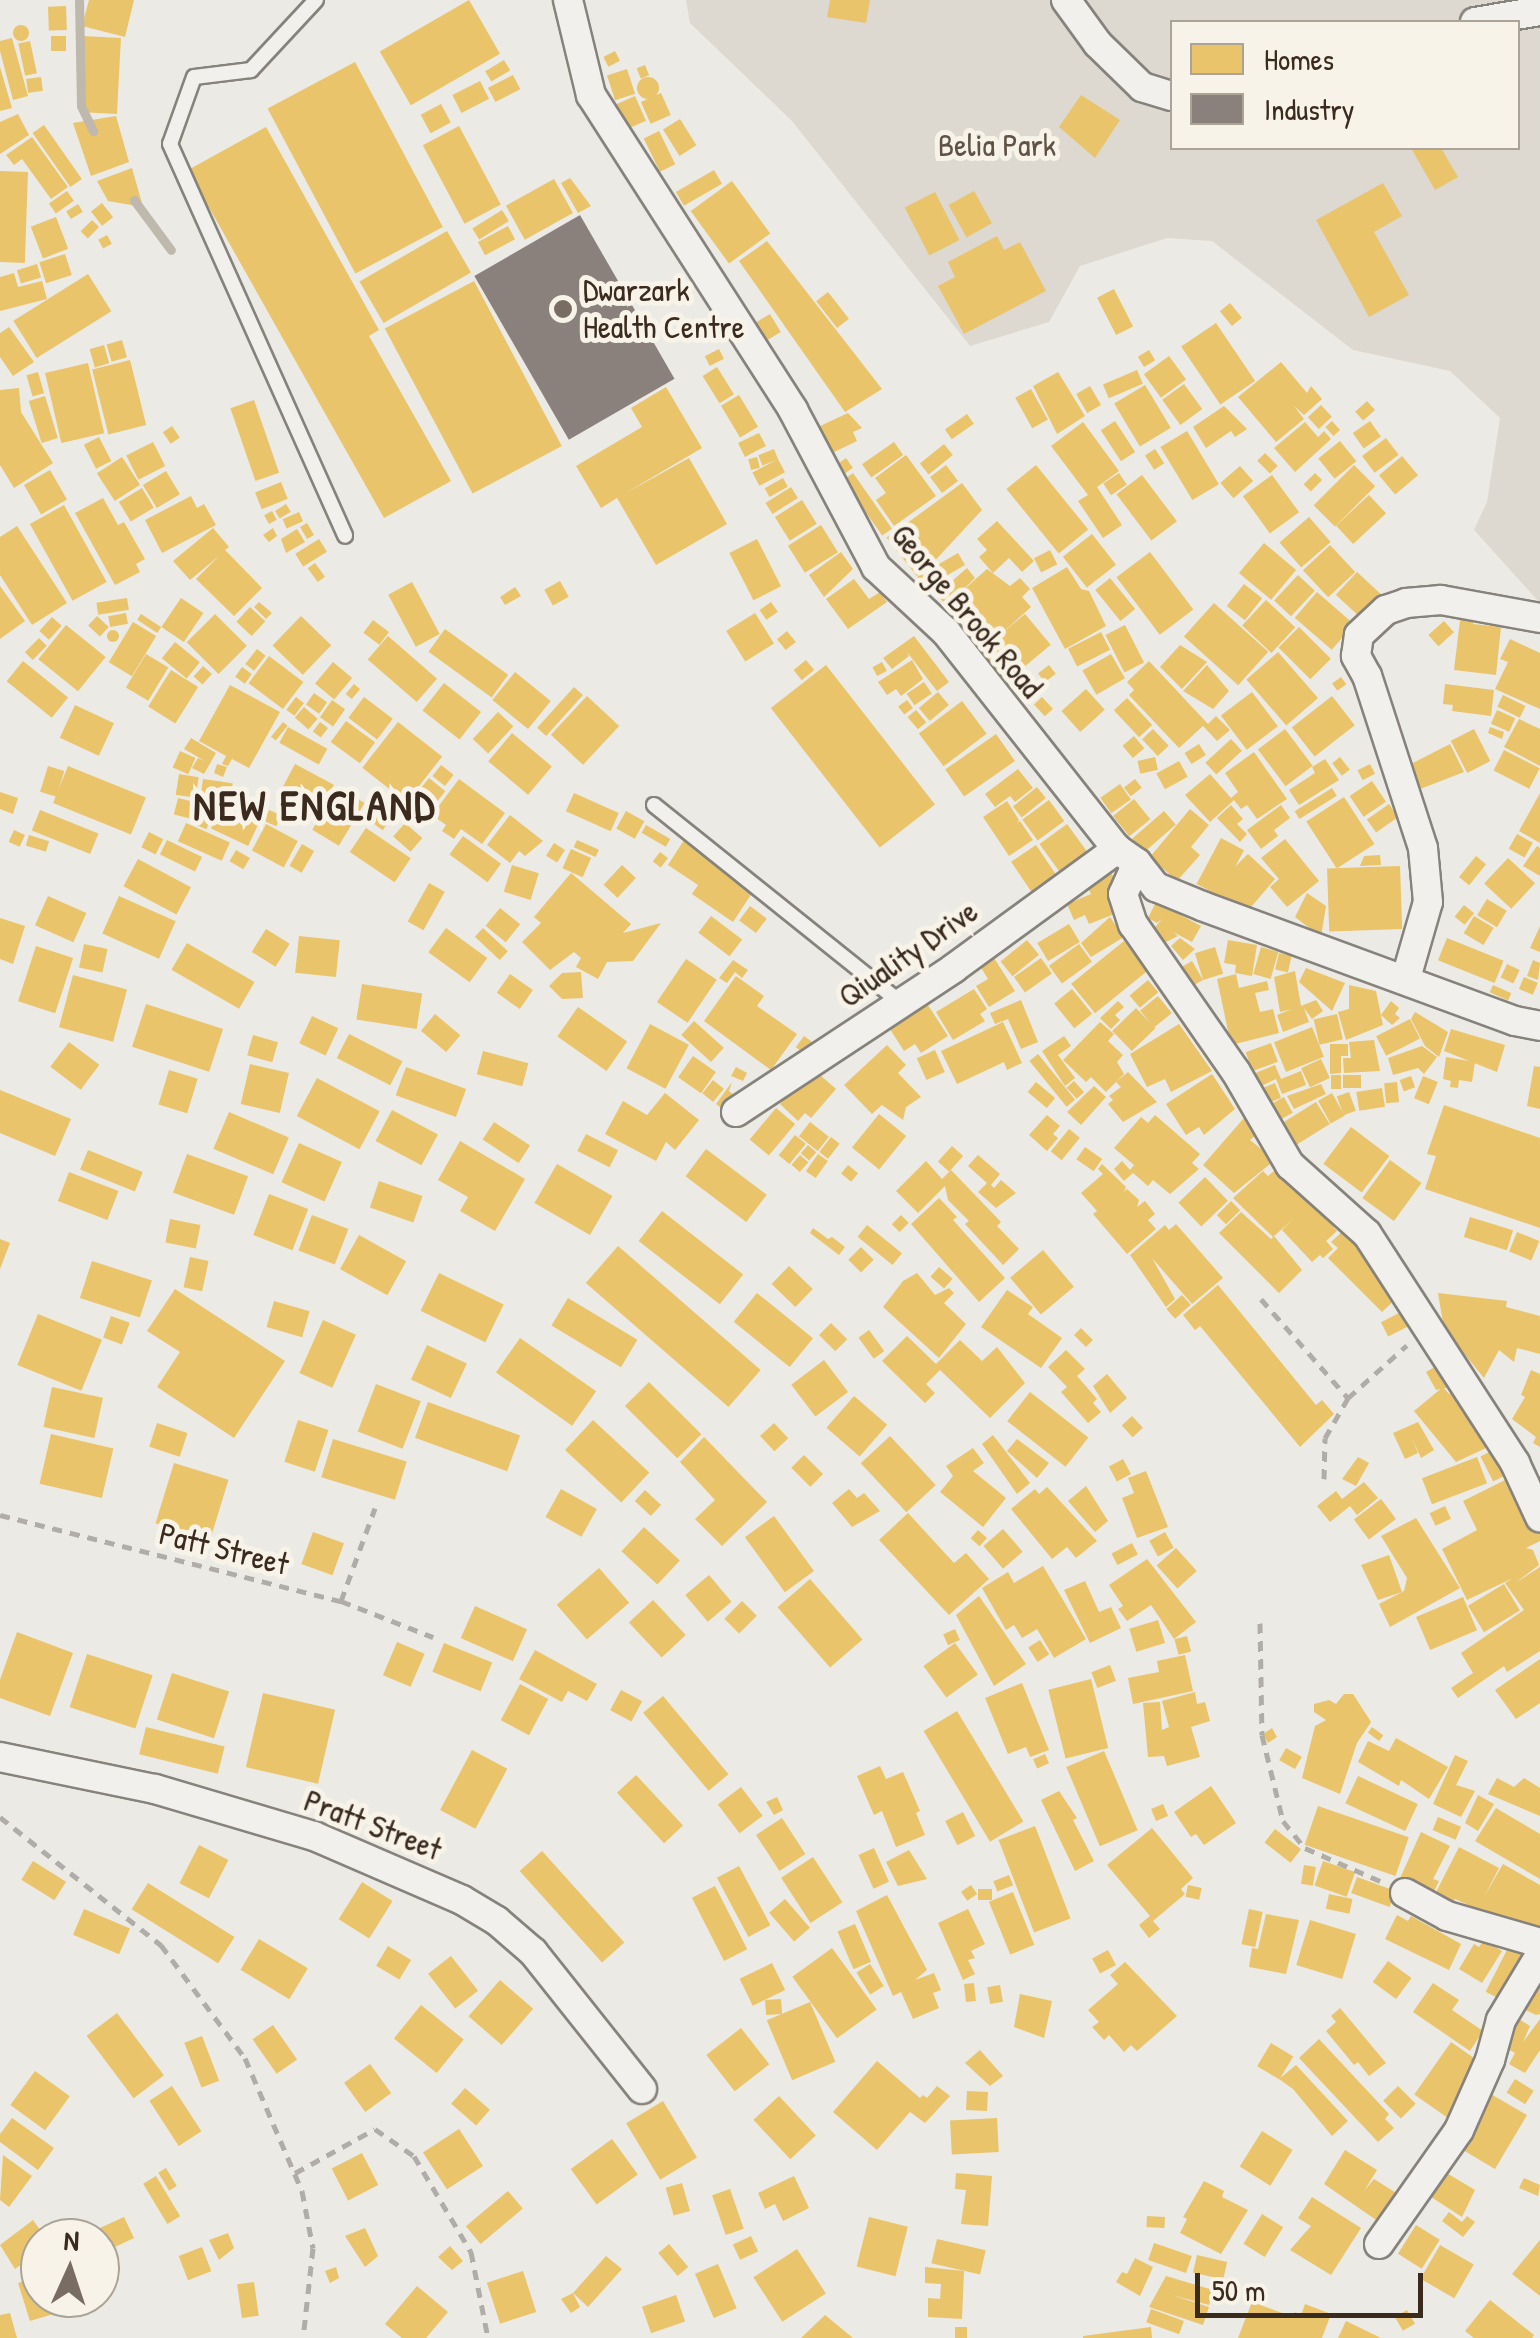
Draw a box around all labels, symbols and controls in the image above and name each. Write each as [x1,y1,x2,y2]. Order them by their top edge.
legend [1170,20,1520,150]
text: Homes [1264,39,1334,79]
text: Industry [1264,89,1354,129]
park label: Belia Park [938,126,1056,164]
place label: Dwarzark Health Centre [583,272,744,347]
marker: Dwarzark Health Centre [552,298,574,320]
street label: George Brook Road [883,516,1051,706]
district label: NEW ENGLAND [193,780,437,830]
street label: Qiuality Drive [831,892,985,1016]
street label: Patt Street [155,1514,293,1584]
street label: Pratt Street [299,1781,447,1869]
north arrow [20,2218,120,2318]
text: N [63,2221,80,2259]
scale bar [1200,2253,1428,2315]
text: 50 m [1212,2270,1265,2310]

